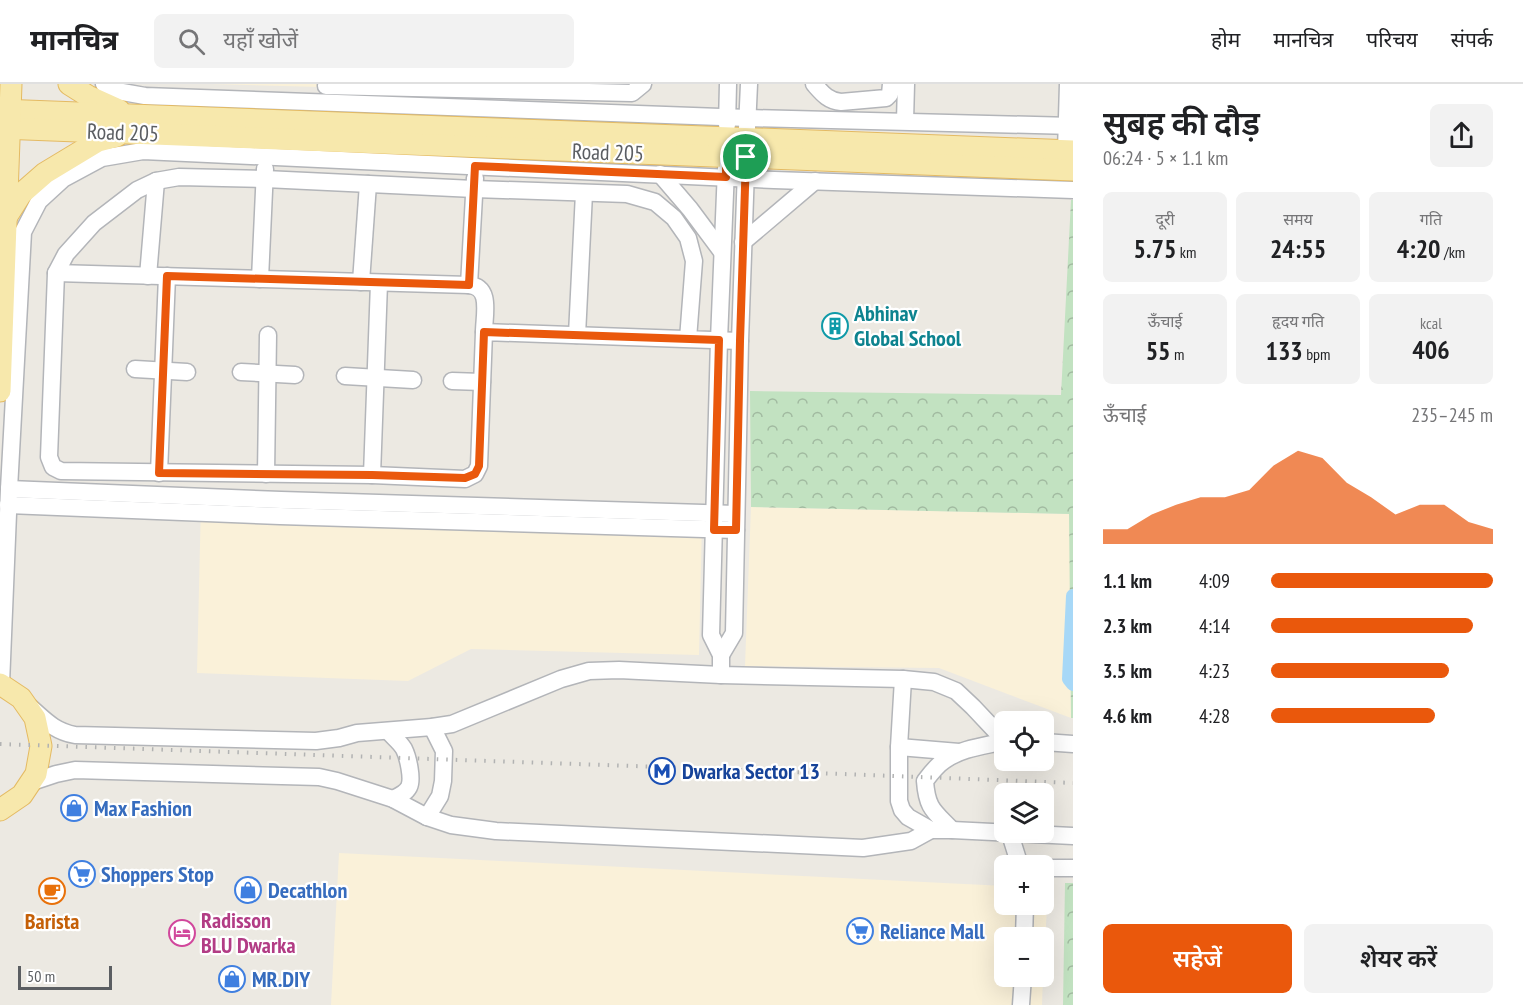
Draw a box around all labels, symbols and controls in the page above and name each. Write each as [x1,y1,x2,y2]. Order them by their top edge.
search box [154,14,574,68]
text: मानचित्र [30,21,118,58]
icon: search [175,25,208,58]
text: यहाँ खोजें [223,26,298,54]
text: होम [1211,26,1240,53]
text: मानचित्र [1273,26,1333,53]
text: परिचय [1366,26,1418,53]
text: संपर्क [1451,26,1493,53]
text: सुबह की दौड़ [1103,101,1260,144]
button: share [1430,104,1493,167]
street label: Road 205 [87,117,159,147]
pin [720,131,771,182]
street label: Road 205 [572,137,644,167]
icon: arrive [729,140,762,173]
text: 06:24 · 5 × 1.1 km [1103,145,1228,171]
text: दूरी [1155,209,1175,229]
text: समय [1283,209,1313,229]
text: गति [1420,209,1442,229]
text: 5.75 [1134,232,1176,265]
text: 24:55 [1270,232,1326,265]
text: 4:20 [1397,232,1441,265]
text: km [1176,242,1196,262]
text: /km [1441,242,1465,262]
place label: Abhinav Global School [853,299,962,352]
building icon: Abhinav Global School [820,311,850,341]
text: ऊँचाई [1148,311,1182,331]
text: हृदय गति [1272,311,1324,331]
text: kcal [1420,313,1442,333]
text: 406 [1412,333,1450,366]
text: 55 [1146,334,1171,367]
text: 133 [1265,334,1303,367]
text: m [1171,344,1184,364]
text: bpm [1303,344,1331,364]
text: ऊँचाई [1103,402,1146,428]
text: 235–245 m [1411,402,1493,428]
text: 1.1 km [1103,568,1152,594]
text: 4:09 [1199,568,1230,594]
text: 2.3 km [1103,613,1152,639]
text: 4:14 [1199,613,1230,639]
text: 3.5 km [1103,658,1152,684]
text: 4:23 [1199,658,1230,684]
text: 4.6 km [1103,703,1152,729]
text: 4:28 [1199,703,1230,729]
map controls [994,711,1054,987]
button: locate [994,711,1054,771]
metro station icon: Dwarka Sector 13 [647,756,677,786]
place label: Dwarka Sector 13 [682,757,820,785]
button: layers [994,783,1054,843]
shop icon: Max Fashion [59,793,89,823]
place label: Max Fashion [94,794,192,822]
button: + [994,855,1054,915]
supermarket icon: Shoppers Stop [67,859,97,889]
place label: Shoppers Stop [101,860,214,888]
shop icon: Decathlon [233,875,263,905]
cafe icon: Barista [37,876,67,906]
place label: Decathlon [268,876,347,904]
place label: Radisson BLU Dwarka [201,906,296,959]
place label: Barista [25,907,79,935]
supermarket icon: Reliance Mall [845,916,875,946]
place label: Reliance Mall [880,917,985,945]
hotel icon: Radisson BLU Dwarka [167,918,197,948]
button: सहेजें [1103,924,1292,993]
button: शेयर करें [1304,924,1493,993]
button: − [994,927,1054,987]
scale bar [18,963,112,990]
shop icon: MR.DIY [217,964,247,994]
place label: MR.DIY [252,965,310,993]
text: 50 m [27,966,55,986]

